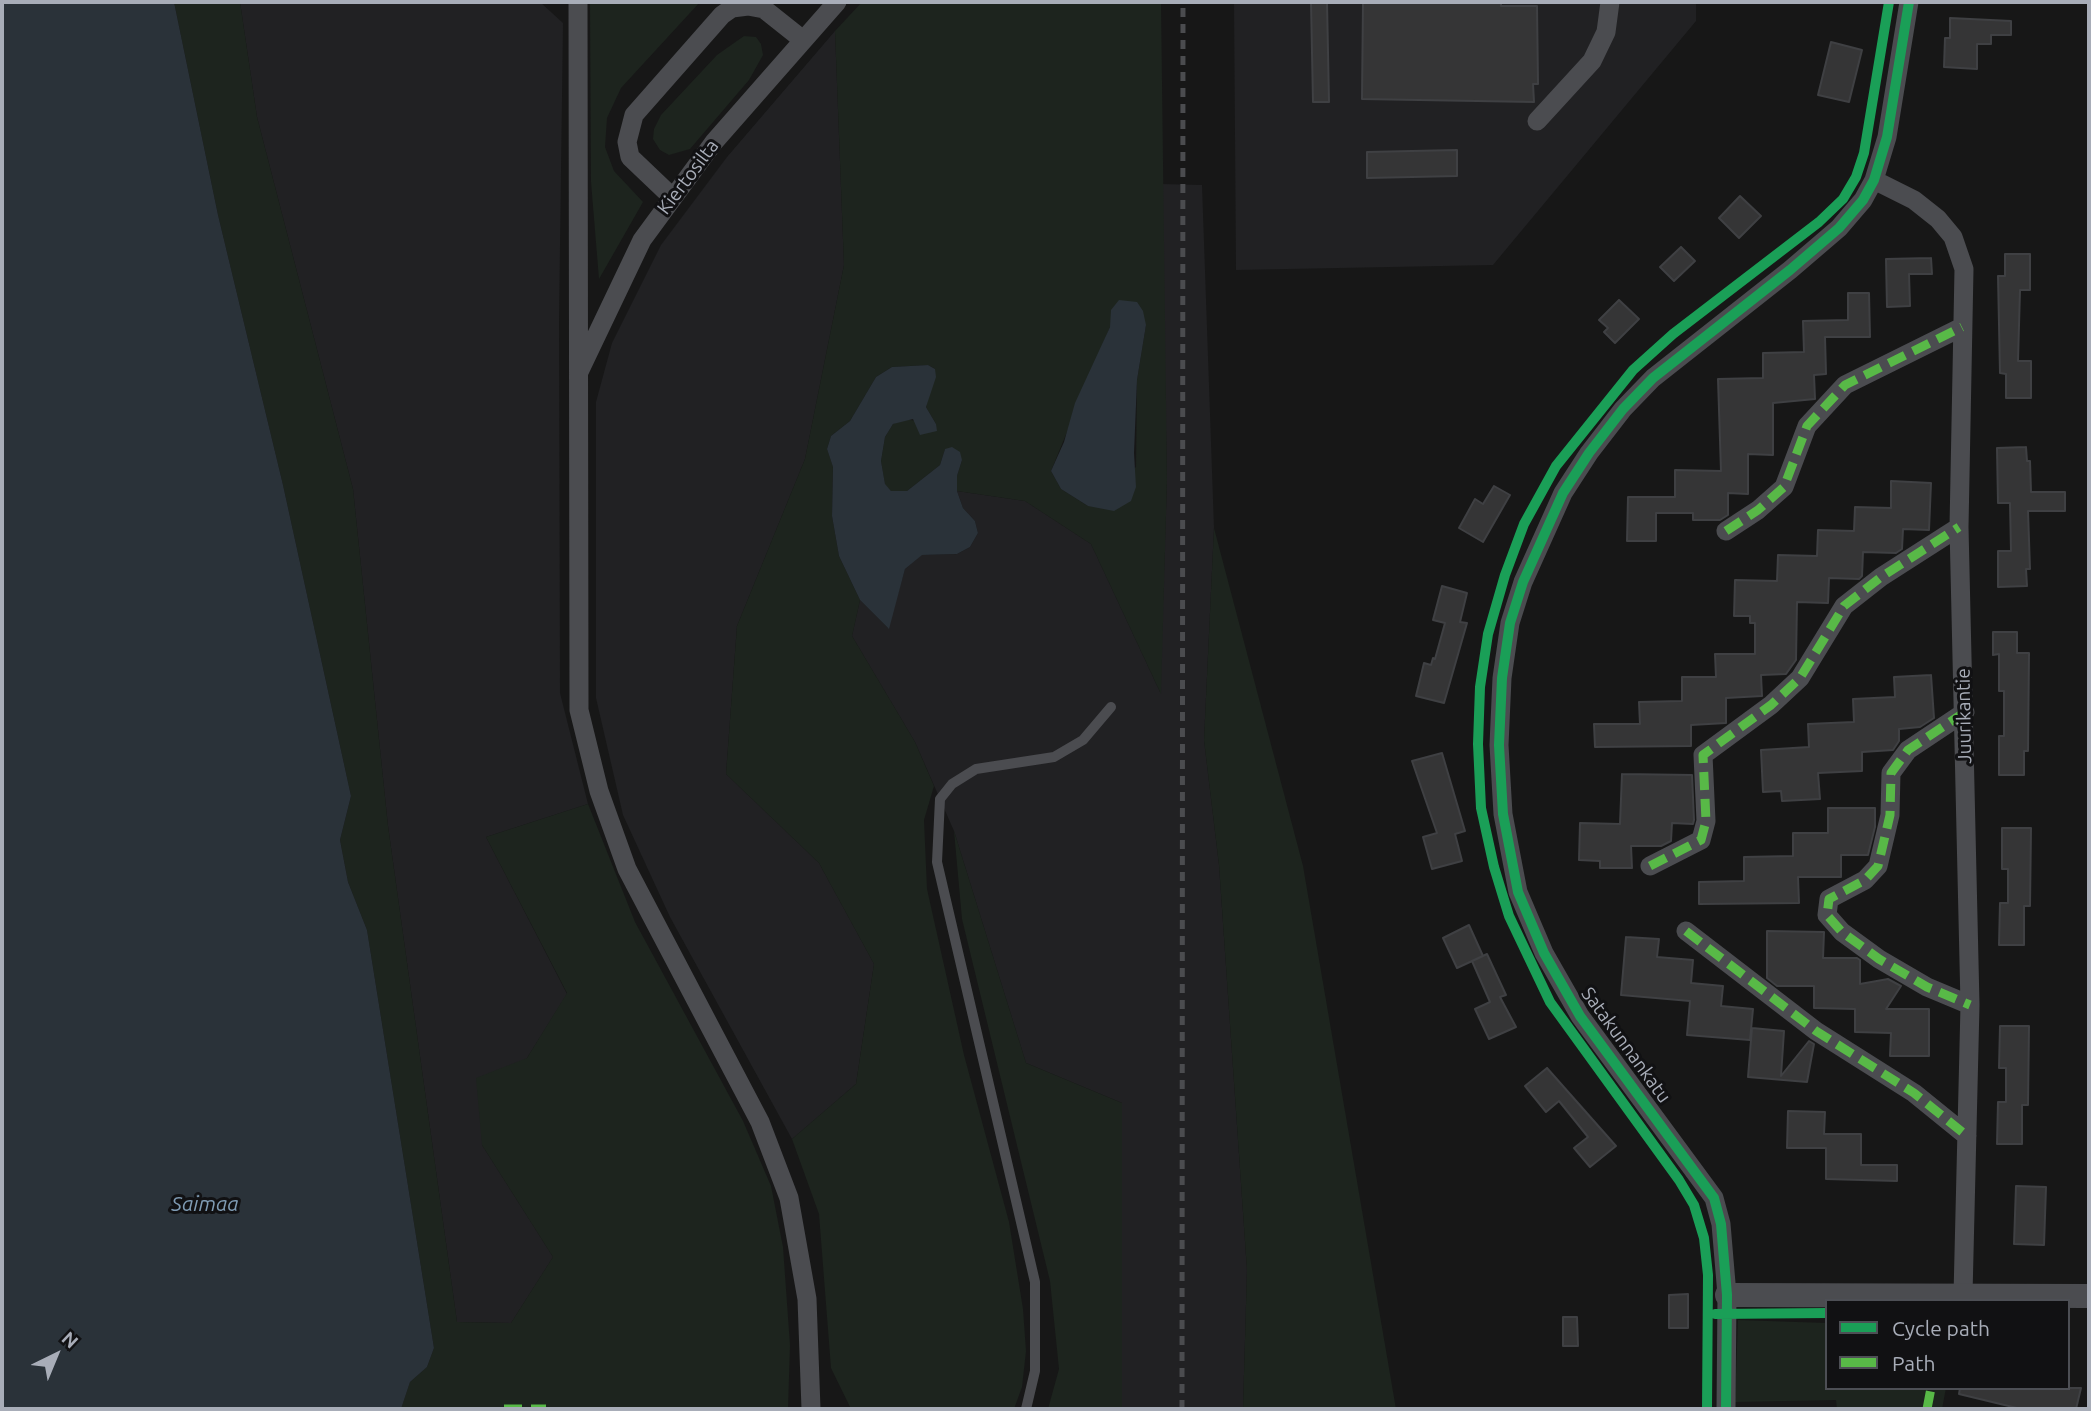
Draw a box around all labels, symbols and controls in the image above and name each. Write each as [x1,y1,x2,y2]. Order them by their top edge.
street label: Kiertosilta [652,135,724,219]
street label: Juurikantie [1952,668,1976,764]
street label: Satakunnankatu [1576,983,1676,1107]
water label: Saimaa [171,1191,239,1217]
legend [1825,1299,2070,1390]
text: Cycle path [1892,1316,1990,1340]
north arrow [21,1320,91,1390]
text: N [58,1327,83,1353]
text: Path [1892,1351,1935,1375]

